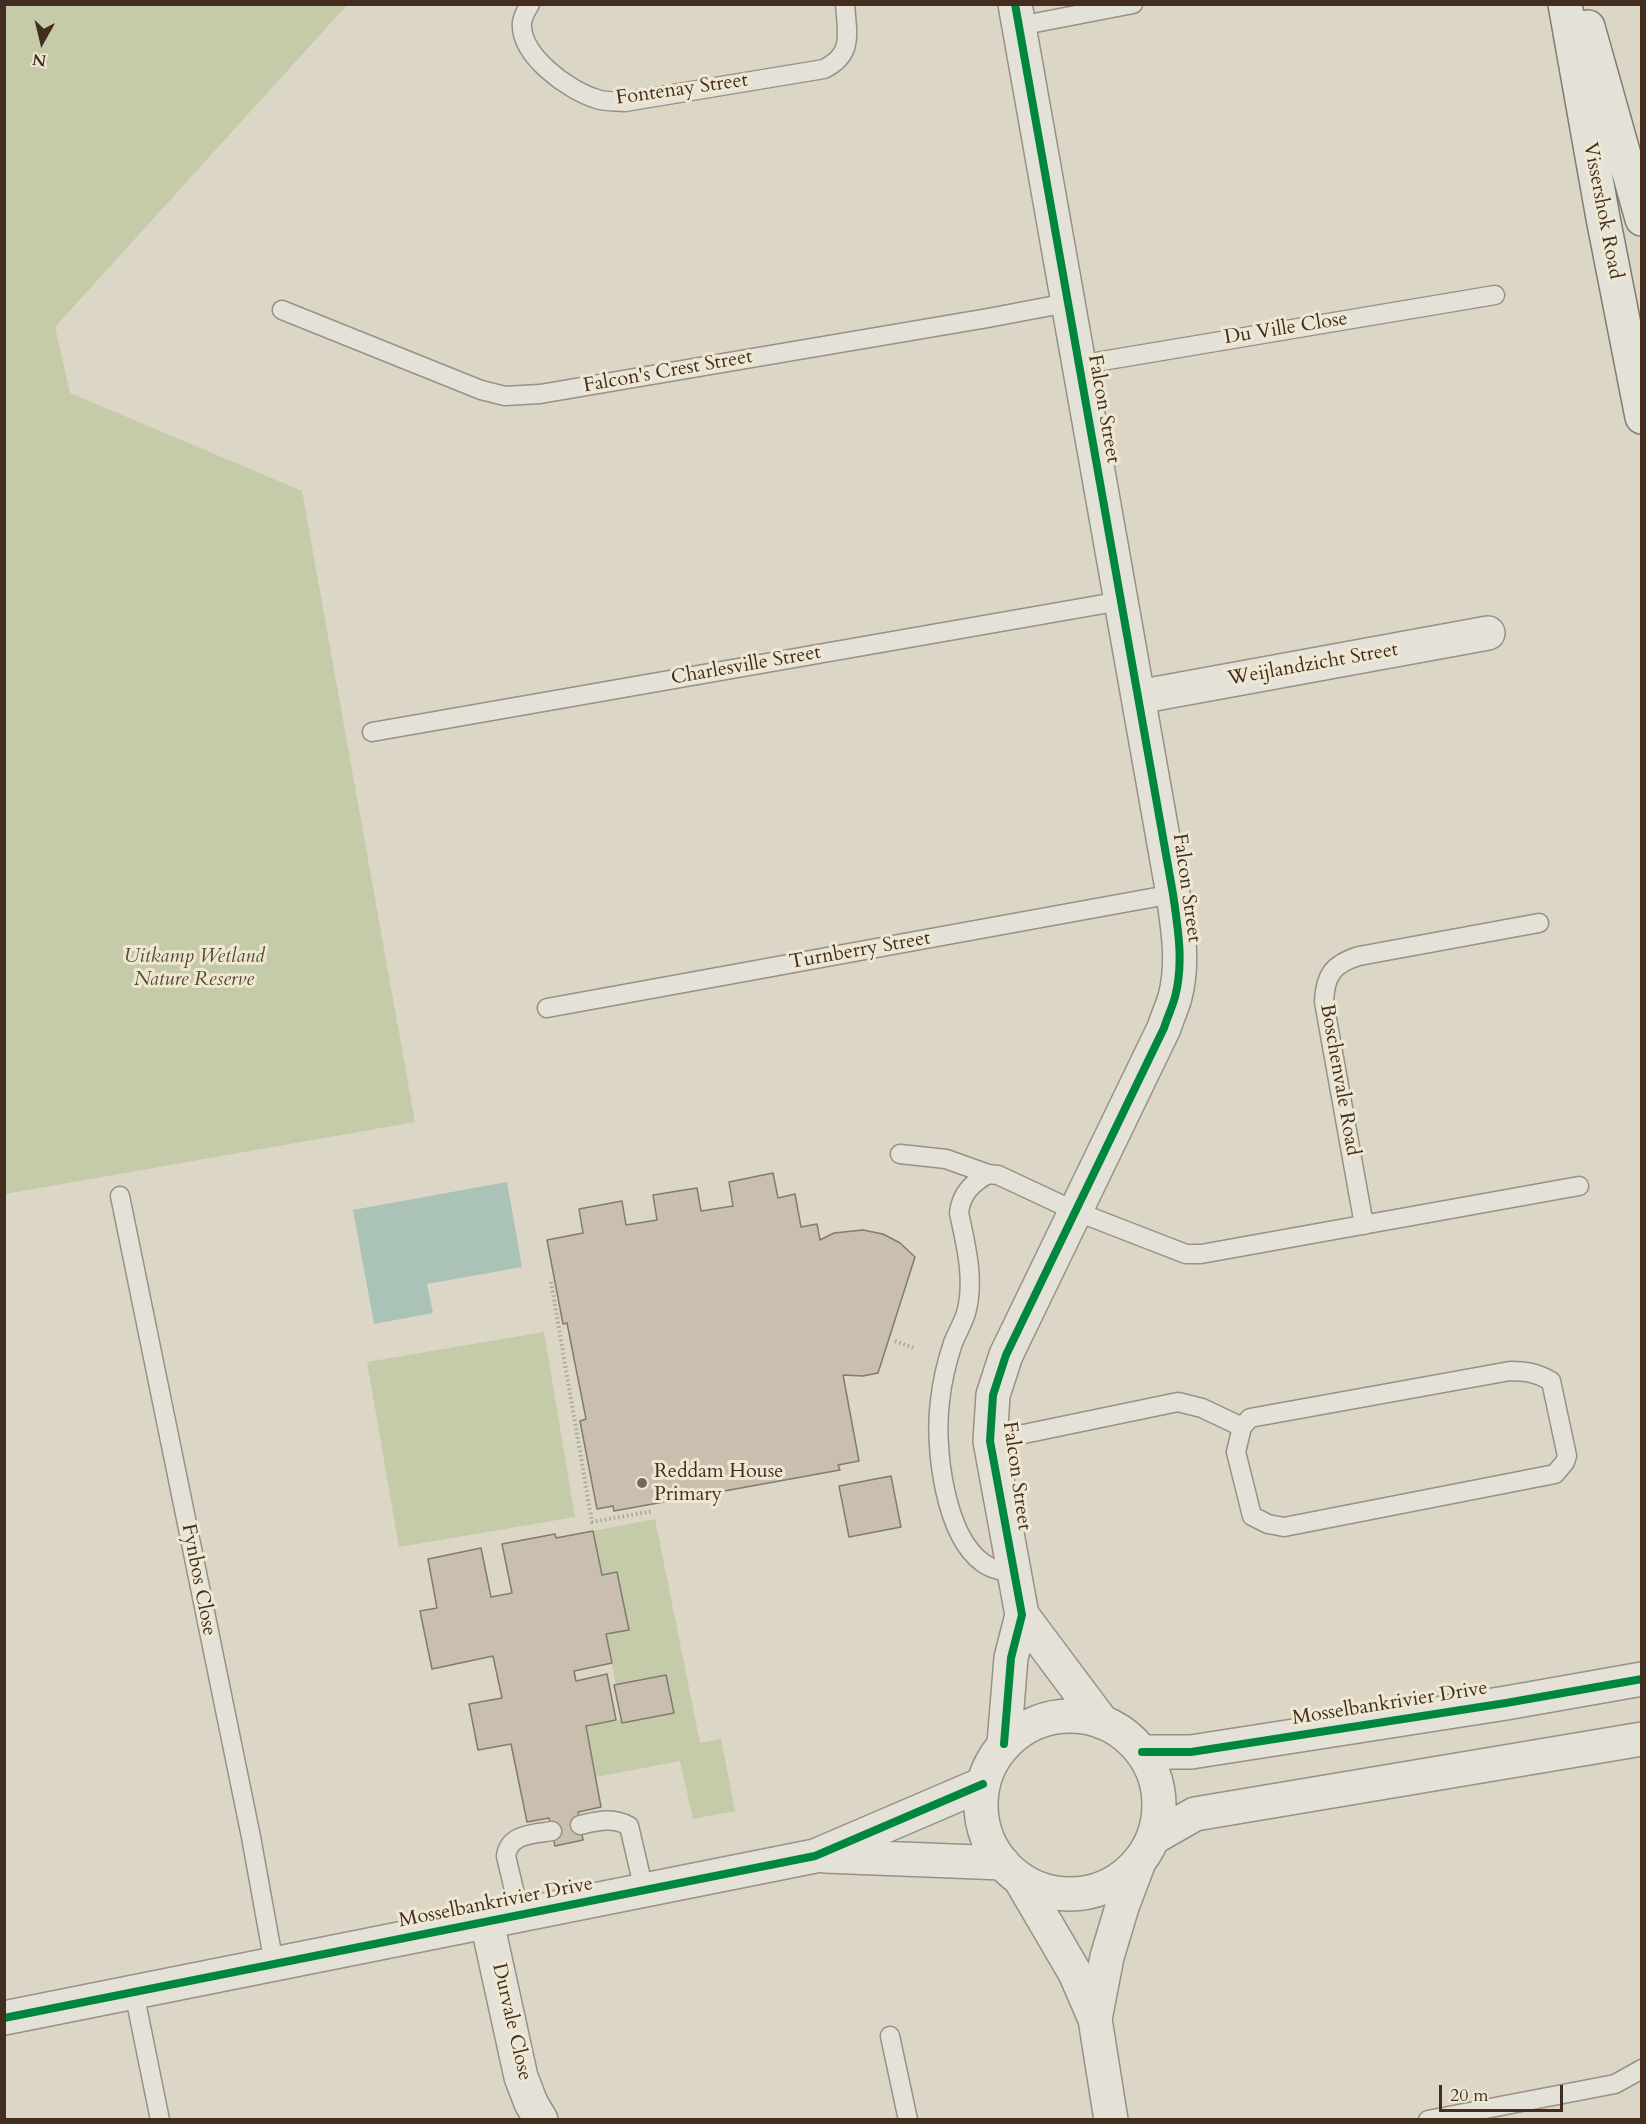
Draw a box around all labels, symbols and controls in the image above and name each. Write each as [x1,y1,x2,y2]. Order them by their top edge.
north arrow [12,12,72,72]
text: N [31,48,48,72]
street label: Fontenay Street [614,69,750,111]
street label: Vissershok Road [1577,141,1627,281]
street label: Du Ville Close [1223,307,1349,351]
street label: Falcon's Crest Street [582,345,754,399]
street label: Falcon Street [1082,353,1124,465]
street label: Weijlandzicht Street [1226,638,1400,692]
street label: Charlesville Street [669,641,823,691]
street label: Falcon Street [1166,832,1206,944]
street label: Turnberry Street [788,927,932,975]
park label: Uitkamp Wetland Nature Reserve [124,945,264,992]
street label: Boschenvale Road [1314,1002,1364,1158]
street label: Falcon Street [996,1420,1036,1532]
place label: Reddam House Primary [654,1460,783,1507]
marker: Reddam House Primary [635,1476,649,1490]
street label: Fynbos Close [175,1522,221,1638]
street label: Mosselbankrivier Drive [1291,1677,1489,1731]
street label: Mosselbankrivier Drive [397,1872,595,1934]
street label: Durvale Close [486,1961,536,2083]
scale bar [1442,2073,1566,2111]
text: 20 m [1450,2083,1489,2108]

